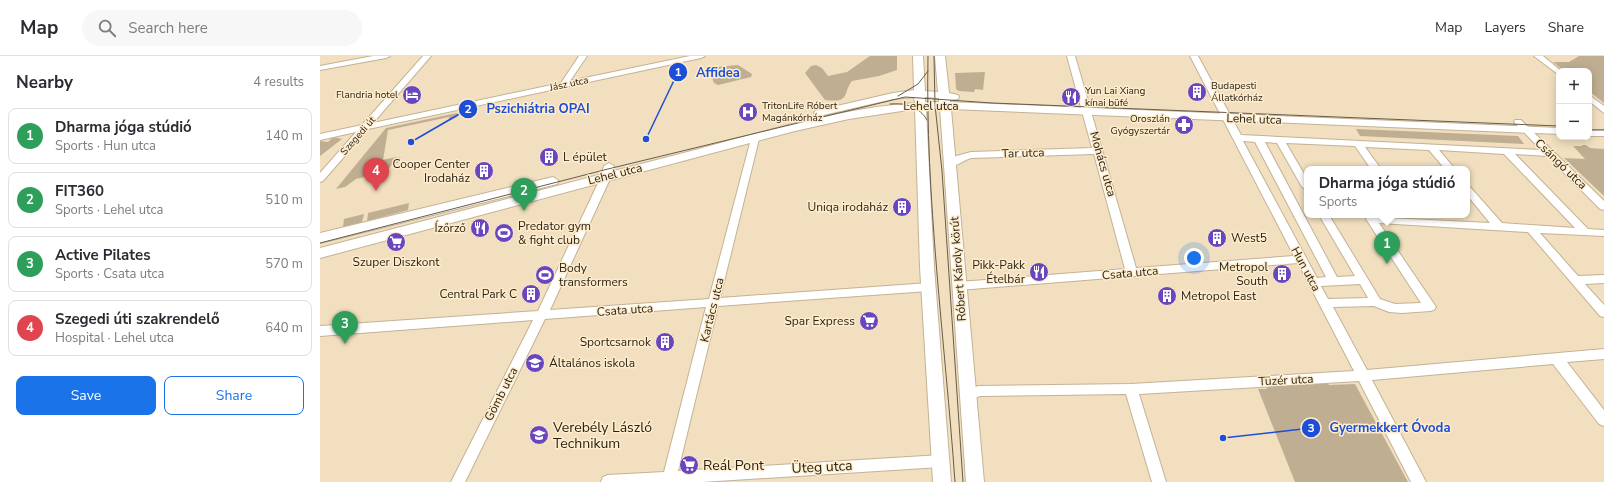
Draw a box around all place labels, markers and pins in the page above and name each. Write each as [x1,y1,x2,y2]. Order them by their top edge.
callout: Affidea [668,60,748,85]
place label: Budapesti Állatkórház [1211,79,1263,105]
building icon: Budapesti Állatkórház [1186,81,1208,103]
hotel icon: Flandria hotel [401,84,423,106]
place label: Yun Lai Xiang kínai büfé [1084,84,1146,110]
restaurant icon: Yun Lai Xiang kínai büfé [1060,86,1082,108]
place label: Flandria hotel [336,88,398,102]
callout: Pszichiátria OPAI [458,96,597,121]
place label: TritonLife Róbert Magánkórház [762,99,838,125]
hospital icon: TritonLife Róbert Magánkórház [737,101,759,123]
place label: Oroszlán Gyógyszertár [1110,112,1170,138]
pharmacy icon: Oroszlán Gyógyszertár [1173,114,1195,136]
building icon: L épület [538,146,560,168]
place label: L épület [563,149,608,165]
place label: Cooper Center Irodaház [393,156,471,186]
pin: 4 [363,158,389,191]
building icon: Cooper Center Irodaház [473,160,495,182]
pin: 2 [511,178,537,211]
building icon: Uniqa irodaház [891,196,913,218]
place label: Uniqa irodaház [807,199,888,215]
restaurant icon: Ízőrző [469,217,491,239]
place label: Predator gym & fight club [518,218,591,248]
place label: Ízőrző [434,220,466,236]
sports icon: Predator gym & fight club [493,222,515,244]
building icon: West5 [1206,227,1228,249]
place label: West5 [1231,230,1267,246]
supermarket icon: Szuper Diszkont [385,231,407,253]
pin: 1 [1374,231,1400,264]
place label: Szuper Diszkont [353,254,440,270]
place label: Pikk-Pakk Ételbár [972,257,1026,287]
place label: Metropol South [1219,259,1268,289]
place label: Body transformers [559,260,628,290]
restaurant icon: Pikk-Pakk Ételbár [1028,261,1050,283]
building icon: Metropol South [1271,263,1293,285]
sports icon: Body transformers [534,264,556,286]
building icon: Central Park C [520,283,542,305]
building icon: Metropol East [1156,285,1178,307]
place label: Central Park C [440,286,517,302]
place label: Metropol East [1181,288,1257,304]
supermarket icon: Spar Express [858,310,880,332]
pin: 3 [332,311,358,344]
place label: Spar Express [784,313,855,329]
building icon: Sportcsarnok [654,331,676,353]
place label: Sportcsarnok [580,334,652,350]
school or university icon: Általános iskola [524,352,546,374]
place label: Általános iskola [549,355,635,371]
callout: Gyermekkert Óvoda [1301,415,1458,440]
place label: Verebély László Technikum [552,418,652,453]
school or university icon: Verebély László Technikum [528,424,550,446]
supermarket icon: Reál Pont [678,454,700,476]
place label: Reál Pont [703,456,764,475]

